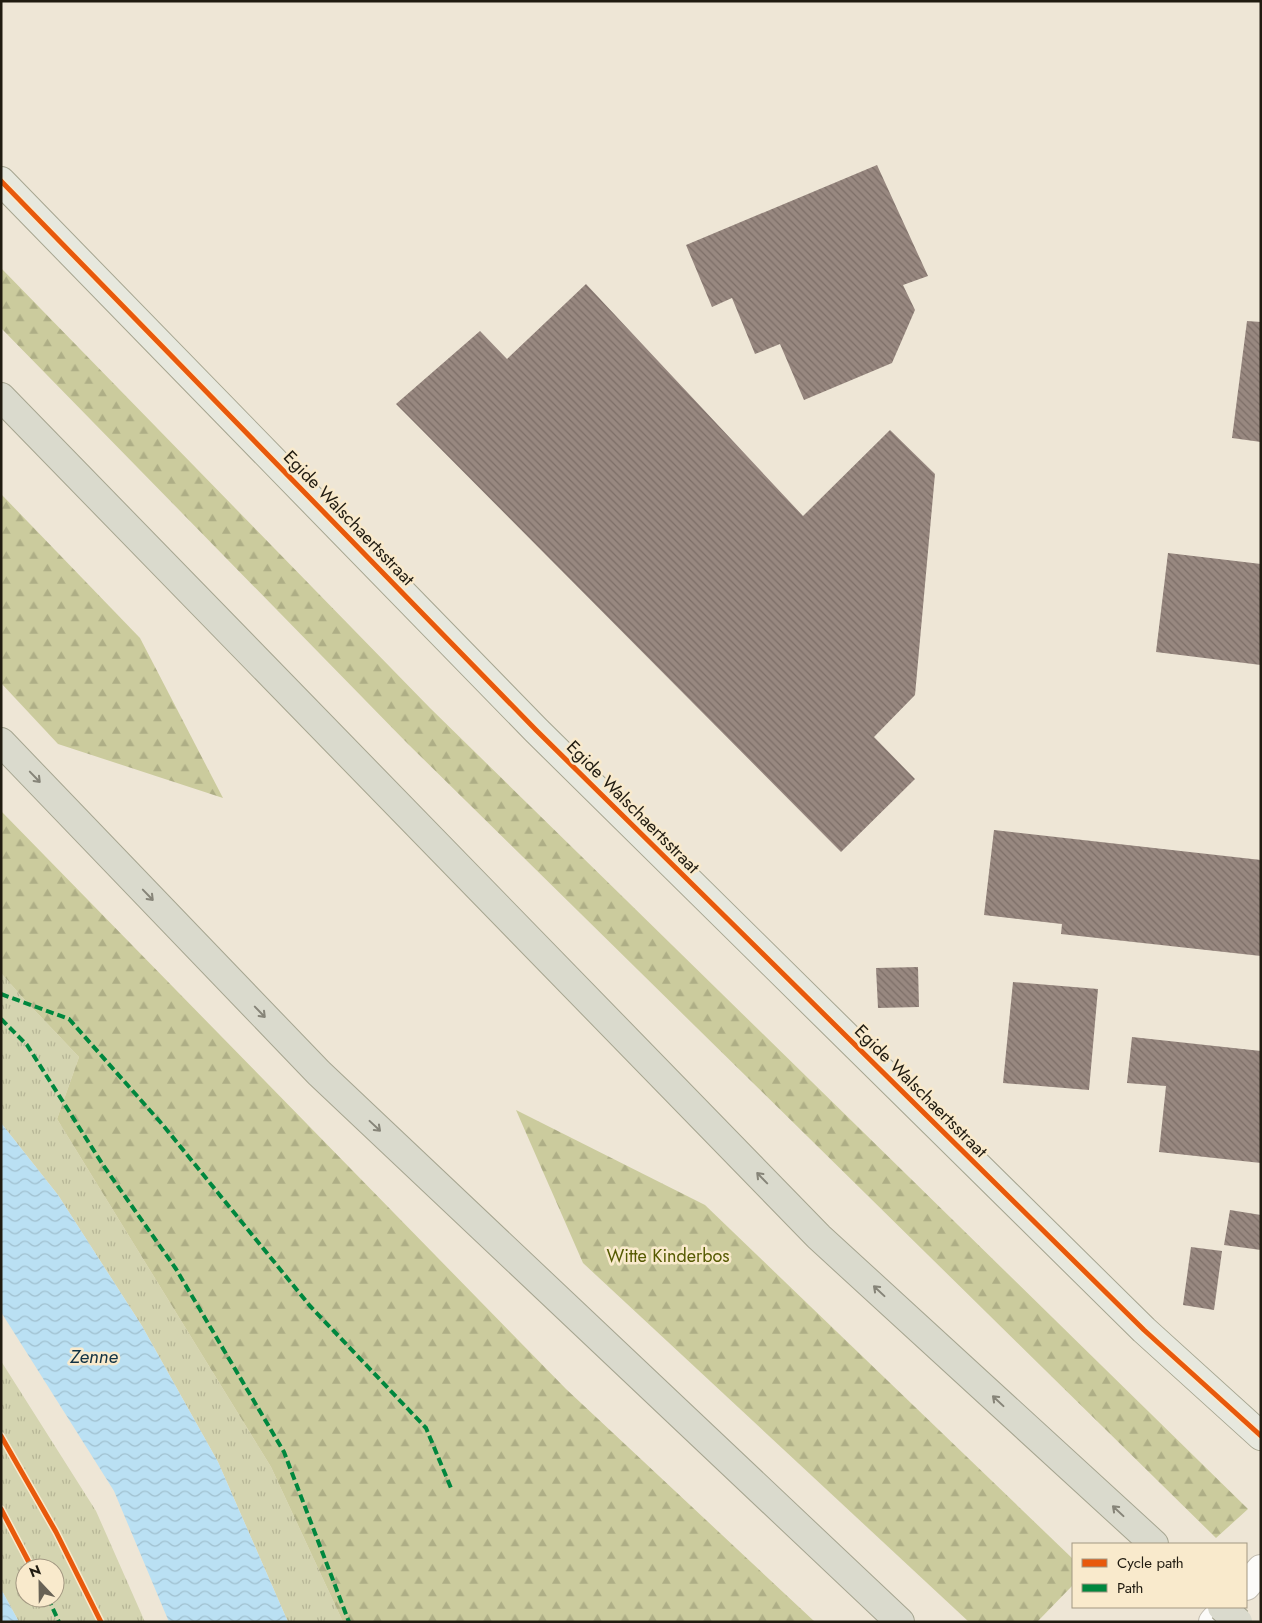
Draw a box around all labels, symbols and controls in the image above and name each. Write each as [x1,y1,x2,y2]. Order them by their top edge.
street label: Egide Walschaertsstraat [277,445,421,592]
street label: Egide Walschaertsstraat [561,735,706,880]
one-way arrow [29,771,41,784]
one-way arrow [142,888,154,901]
one-way arrow [254,1005,266,1018]
street label: Egide Walschaertsstraat [849,1019,994,1164]
one-way arrow [369,1120,382,1132]
one-way arrow [756,1172,768,1185]
park label: Witte Kinderbos [606,1243,730,1269]
one-way arrow [872,1286,885,1297]
water label: Zenne [69,1343,118,1370]
one-way arrow [992,1395,1005,1407]
one-way arrow [1112,1505,1124,1517]
legend [1072,1543,1247,1608]
text: Cycle path [1117,1552,1184,1574]
north arrow [15,1558,65,1608]
text: N [26,1560,44,1582]
text: Path [1117,1577,1143,1599]

